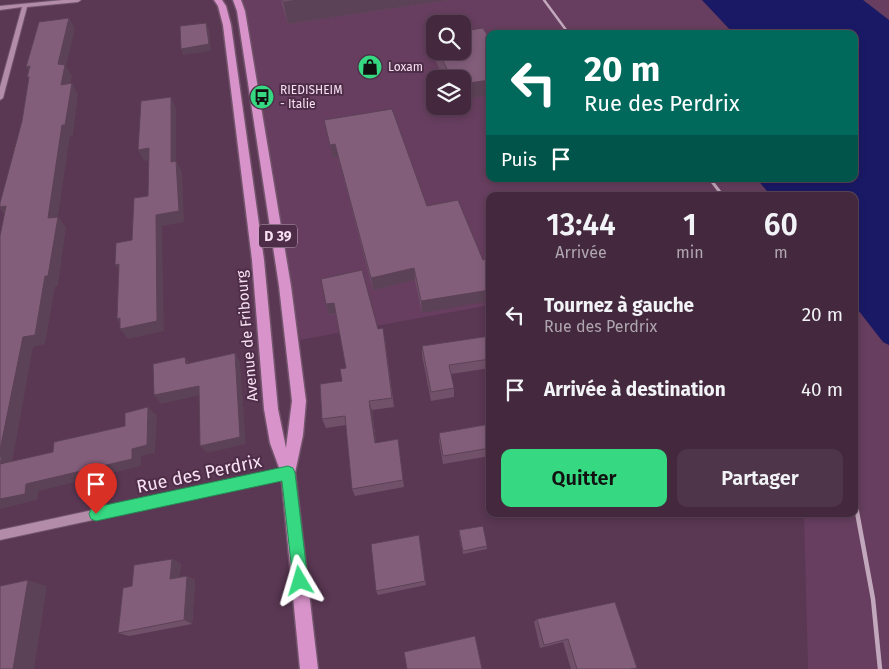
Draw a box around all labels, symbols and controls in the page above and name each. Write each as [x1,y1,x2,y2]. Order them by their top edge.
map controls [426,15,471,115]
button: search [426,15,471,60]
text: 20 m [584,48,660,90]
icon: left [501,50,566,115]
shop icon: Loxam [357,54,383,80]
place label: Loxam [388,60,423,74]
button: layers [426,70,471,115]
place label: RIEDISHEIM - Italie [280,83,343,111]
bus stop icon: RIEDISHEIM - Italie [249,84,275,110]
text: Rue des Perdrix [584,90,740,117]
icon: arrive [547,145,575,173]
text: Puis [501,148,537,171]
text: 13:44 [546,207,616,243]
text: 1 [683,207,697,243]
text: 60 [764,207,798,243]
road number: D 39 [259,225,297,248]
text: Arrivée [555,243,607,262]
text: min [676,243,704,262]
text: m [774,243,788,262]
street label: Avenue de Fribourg [232,270,262,402]
text: Tournez à gauche [544,294,694,317]
icon: left [501,301,529,329]
text: 20 m [802,303,843,326]
text: Rue des Perdrix [544,317,657,336]
icon: arrive [501,376,529,404]
text: Arrivée à destination [544,378,726,401]
text: 40 m [801,378,843,401]
button: Quitter [501,449,667,507]
button: Partager [677,449,843,507]
street label: Rue des Perdrix [134,450,264,498]
pin [75,463,117,514]
icon: arrive [82,470,110,498]
position arrow [273,554,325,606]

